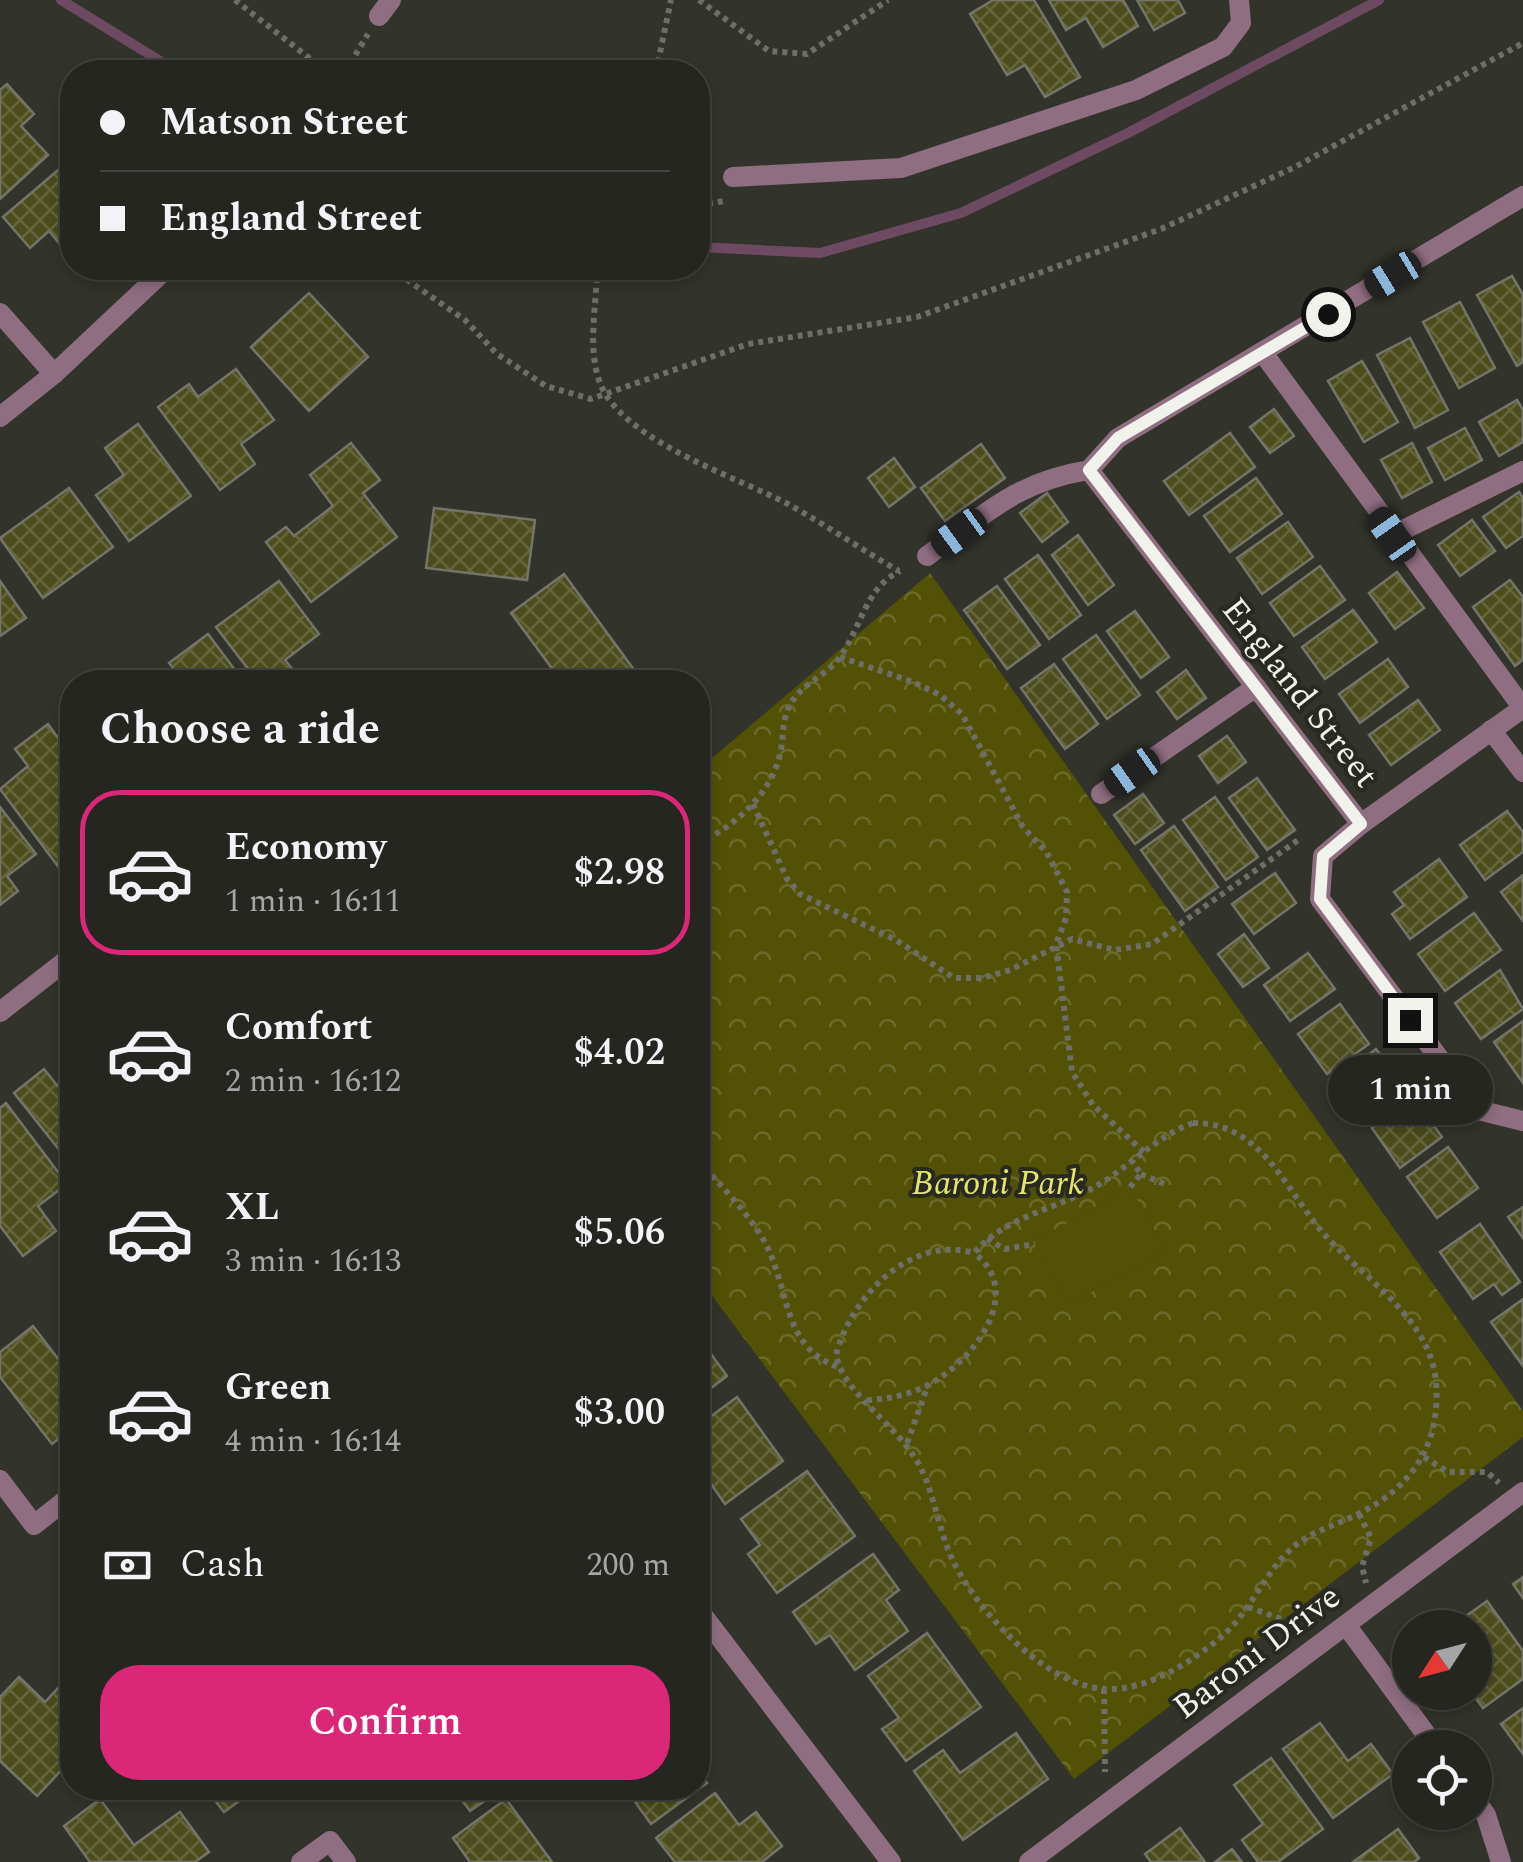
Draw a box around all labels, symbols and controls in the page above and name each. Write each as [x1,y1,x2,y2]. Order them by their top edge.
text: Matson Street [160,94,408,152]
text: England Street [160,190,422,248]
car [1360,247,1426,303]
route start [1306,292,1351,337]
car [1363,502,1421,568]
car [926,503,992,563]
street label: England Street [1208,586,1391,800]
text: Choose a ride [100,695,380,764]
car [1099,743,1165,801]
text: Economy [225,819,386,877]
icon: car [105,828,195,918]
text: $2.98 [574,844,665,902]
text: 1 min · 16:11 [225,877,401,926]
route end [1388,998,1433,1043]
text: Comfort [225,999,372,1057]
icon: car [105,1008,195,1098]
text: $4.02 [574,1024,665,1082]
callout: 1 min [1328,1055,1492,1125]
text: 2 min · 16:12 [225,1057,401,1106]
text: 1 min [1369,1065,1452,1114]
park label: Baroni Park [912,1157,1084,1210]
text: XL [225,1179,279,1237]
icon: car [105,1188,195,1278]
text: $5.06 [574,1204,665,1262]
text: 3 min · 16:13 [225,1237,401,1286]
text: Green [225,1359,332,1417]
icon: car [105,1368,195,1458]
text: $3.00 [574,1384,665,1442]
text: 4 min · 16:14 [225,1417,401,1466]
text: Cash [180,1536,265,1594]
icon: cash [100,1538,155,1593]
text: 200 m [586,1541,670,1590]
street label: Baroni Drive [1162,1571,1352,1733]
north arrow [1392,1610,1492,1710]
map controls [1392,1610,1492,1830]
button: Confirm [100,1665,670,1780]
button: locate [1392,1730,1492,1830]

